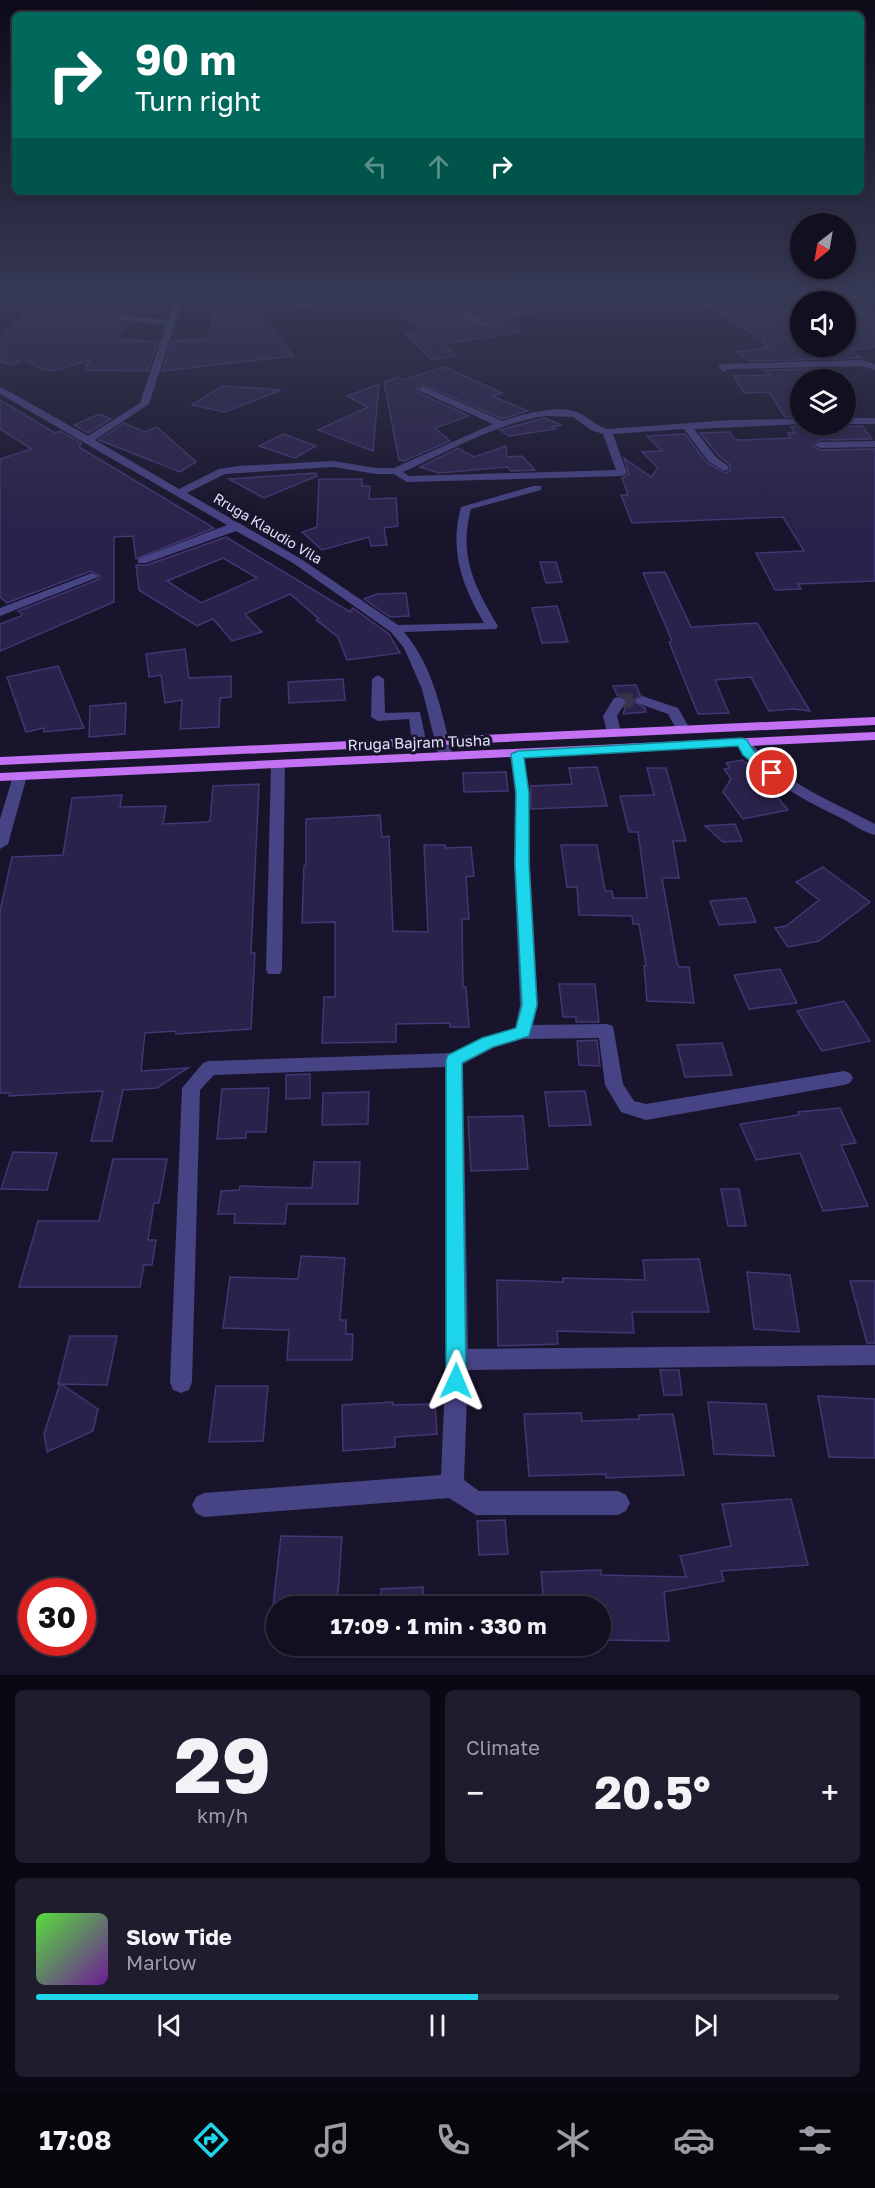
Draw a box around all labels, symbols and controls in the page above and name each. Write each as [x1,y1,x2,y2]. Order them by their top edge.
text: 90 m [135,34,236,84]
icon: right [36,36,114,114]
text: Turn right [135,85,261,117]
icon: left [359,150,392,183]
icon: ahead [422,150,455,183]
icon: right [485,150,518,183]
north arrow [790,213,856,279]
map controls [790,213,856,435]
button: sound [790,291,856,357]
button: layers [790,369,856,435]
street label: Rruga Klaudio Vila [211,489,325,567]
street label: Rruga Bajram Tusha [347,731,491,753]
pin [746,747,797,798]
icon: arrive [755,756,788,789]
position arrow [424,1349,488,1413]
speed limit sign: 30 [18,1578,96,1656]
text: 17:09 · 1 min · 330 m [330,1612,547,1639]
text: 29 [174,1717,271,1810]
text: Climate [466,1735,540,1759]
text: 20.5° [594,1765,711,1819]
text: − [466,1773,484,1812]
text: + [821,1773,839,1812]
text: km/h [197,1803,248,1827]
text: Slow Tide [126,1923,232,1950]
text: Marlow [126,1950,197,1974]
icon: previous [153,2009,186,2042]
icon: pause [421,2009,454,2042]
icon: next [689,2009,722,2042]
icon: directions [190,2119,232,2161]
icon: music [311,2119,353,2161]
icon: phone [432,2119,474,2161]
icon: climate [552,2119,594,2161]
icon: car [673,2119,715,2161]
icon: filters [794,2119,836,2161]
text: 17:08 [39,2124,111,2156]

